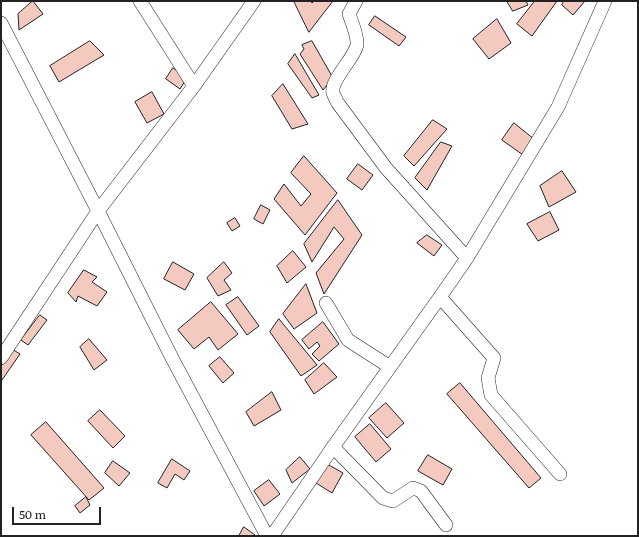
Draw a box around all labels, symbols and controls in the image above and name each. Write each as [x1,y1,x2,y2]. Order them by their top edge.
scale bar [14,499,103,525]
text: 50 m [19,505,46,523]

